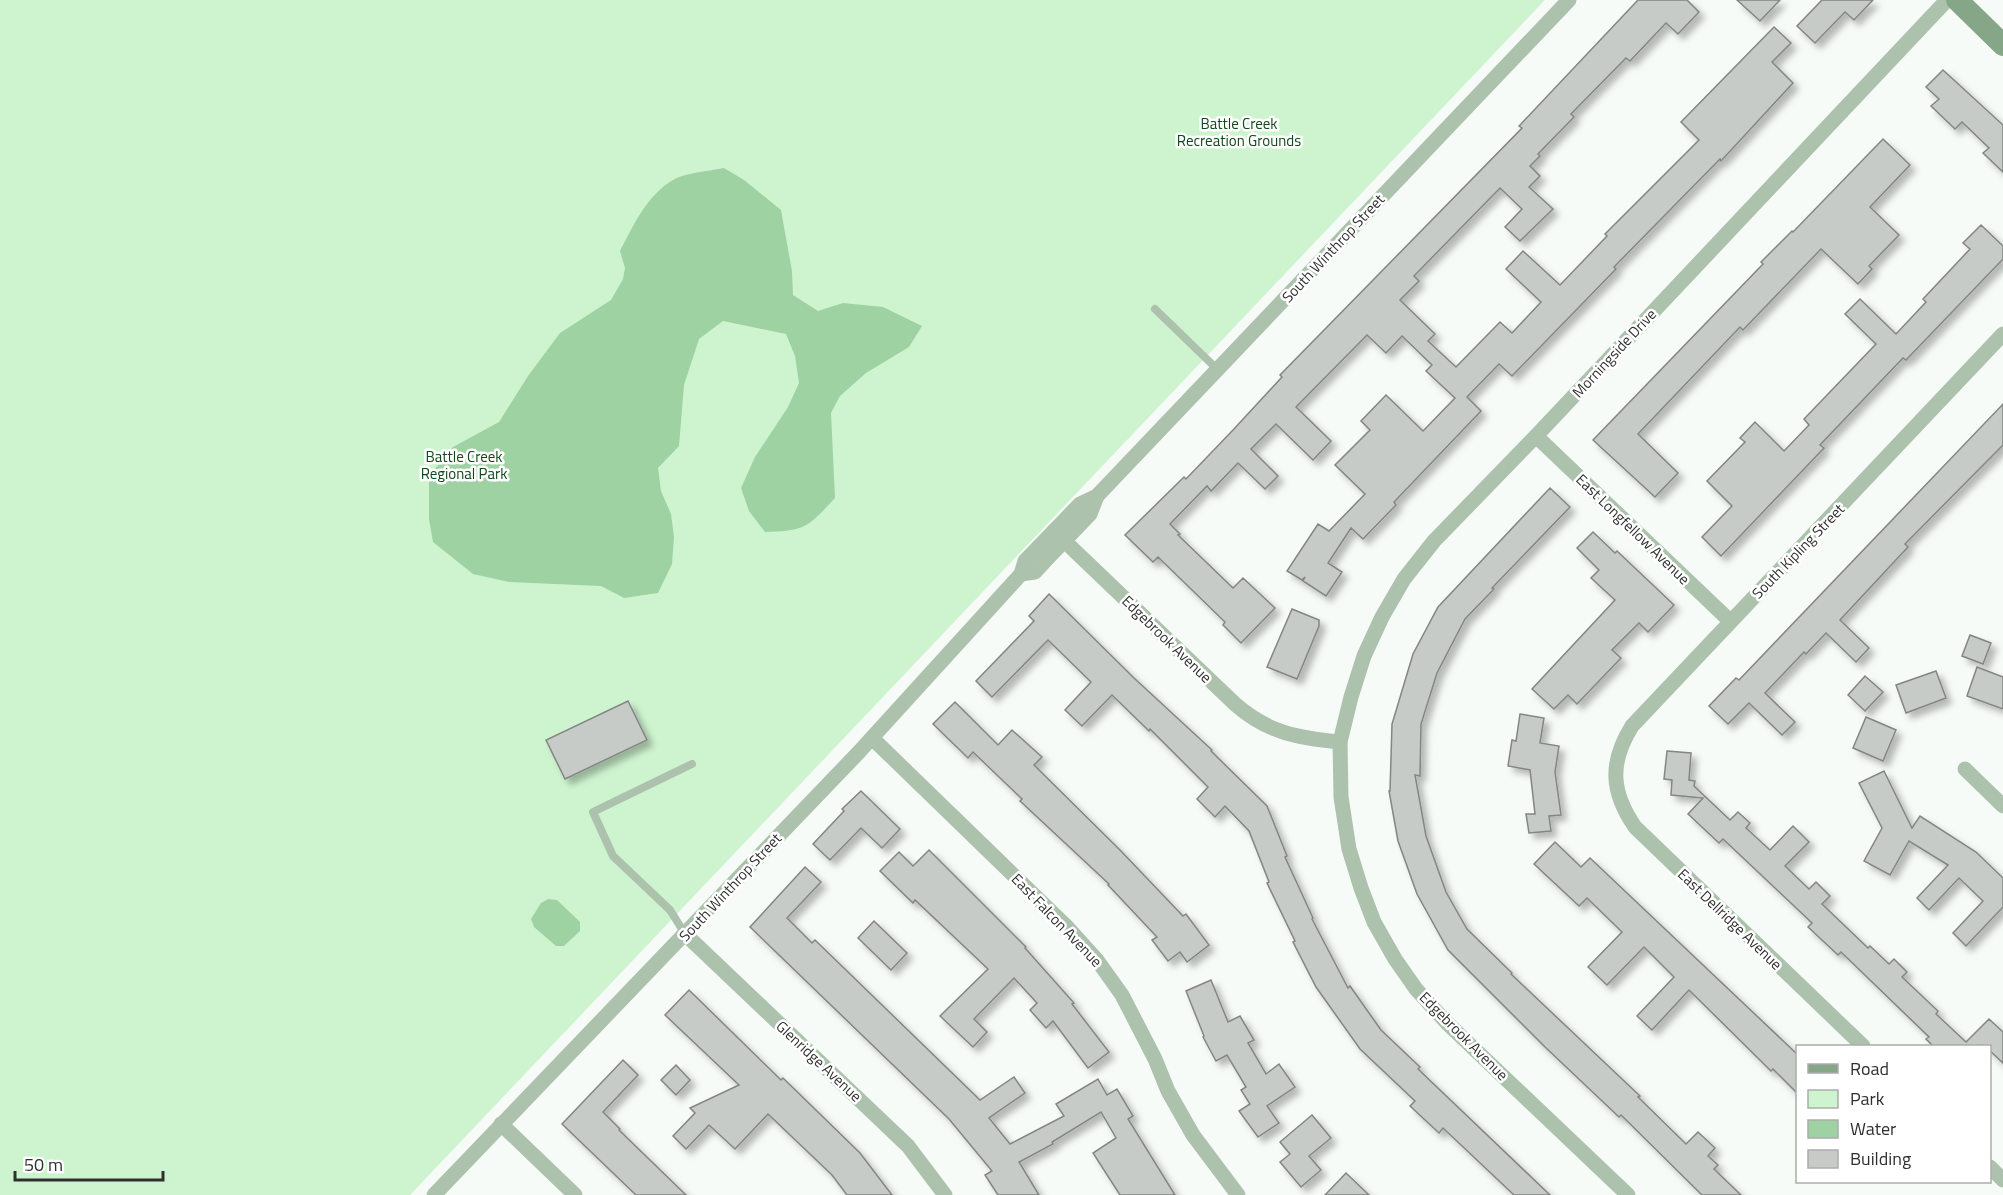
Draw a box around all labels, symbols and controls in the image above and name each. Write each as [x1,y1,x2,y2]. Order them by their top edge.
park label: Battle Creek Recreation Grounds [1177,112,1301,152]
street label: South Winthrop Street [1276,188,1390,308]
street label: Morningside Drive [1567,303,1661,403]
park label: Battle Creek Regional Park [421,445,507,485]
street label: East Longfellow Avenue [1571,468,1695,590]
street label: South Kipling Street [1746,498,1850,604]
street label: Edgebrook Avenue [1117,590,1217,688]
street label: South Winthrop Street [673,827,787,947]
street label: East Dellridge Avenue [1673,863,1787,975]
street label: East Falcon Avenue [1006,868,1108,972]
street label: Edgebrook Avenue [1414,986,1514,1086]
street label: Glenridge Avenue [771,1015,867,1107]
legend [1796,1045,1991,1183]
text: Road [1850,1055,1889,1082]
text: Park [1850,1085,1885,1112]
text: Water [1850,1115,1896,1142]
scale bar [15,1144,164,1182]
text: Building [1850,1145,1911,1172]
text: 50 m [24,1151,63,1178]

